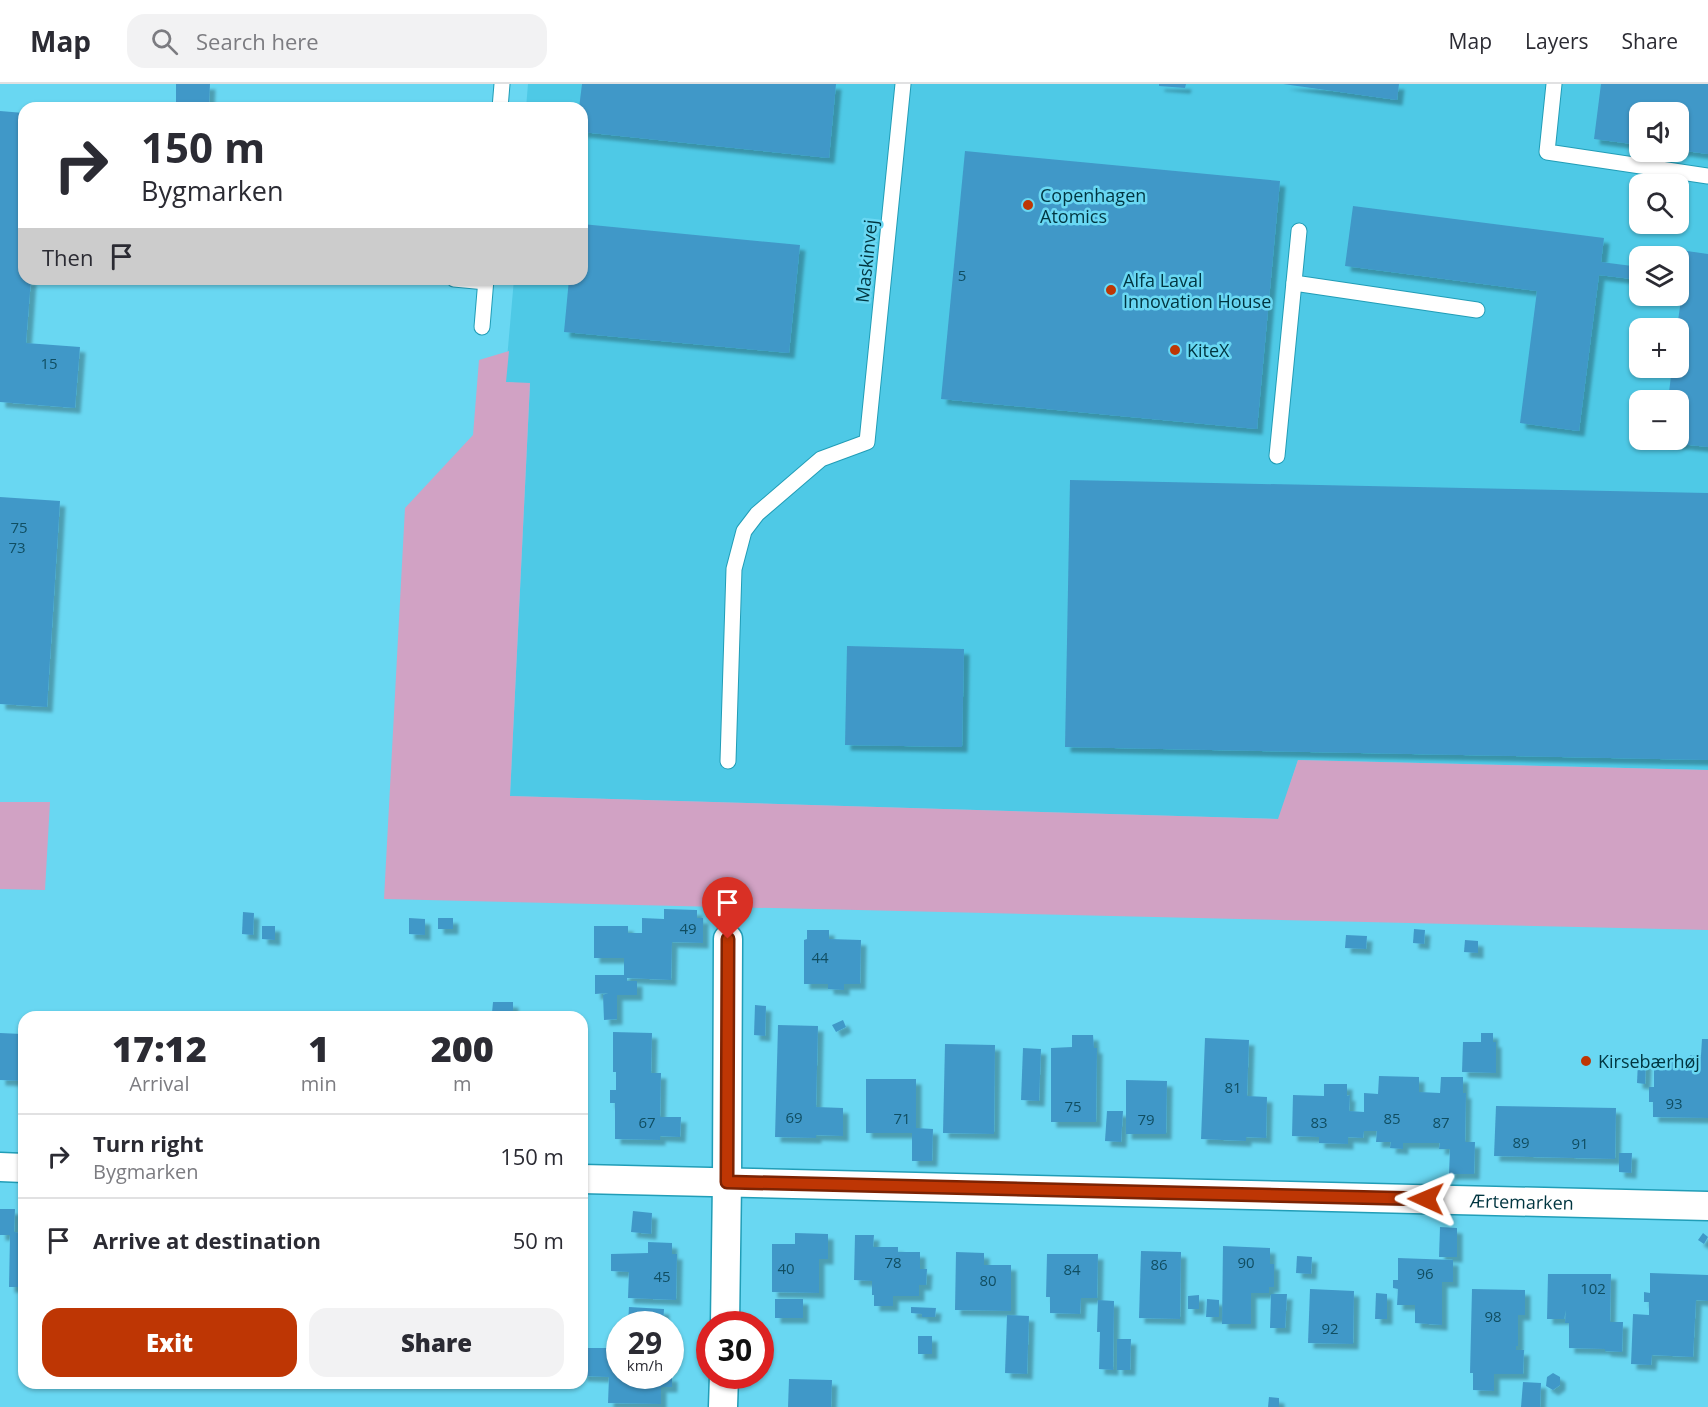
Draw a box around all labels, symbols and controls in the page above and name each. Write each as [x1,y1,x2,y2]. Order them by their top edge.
search box [127,14,547,68]
text: Map [30,22,91,60]
icon: search [148,25,181,58]
text: Search here [196,26,319,56]
text: Map [1449,27,1492,55]
text: Layers [1525,27,1589,55]
text: Share [1622,27,1678,55]
map controls [1629,102,1689,450]
button: sound [1629,102,1689,162]
text: 150 m [141,118,265,175]
icon: right [42,126,120,204]
text: Bygmarken [141,172,284,209]
button: search [1629,174,1689,234]
place label: Copenhagen Atomics [1040,183,1146,228]
marker: Copenhagen Atomics [1021,198,1035,212]
street label: Maskinvej [850,218,882,304]
icon: arrive [105,240,138,273]
text: Then [42,242,93,272]
button: layers [1629,246,1689,306]
house number: 5 [958,265,966,285]
place label: Alfa Laval Innovation House [1123,268,1271,313]
marker: Alfa Laval Innovation House [1104,283,1118,297]
button: + [1629,318,1689,378]
place label: KiteX [1187,338,1230,362]
marker: KiteX [1168,343,1182,357]
house number: 15 [40,353,58,373]
button: − [1629,390,1689,450]
house number: 75 [10,517,28,537]
house number: 73 [8,537,26,557]
pin [702,877,753,939]
icon: arrive [711,886,744,919]
house number: 49 [679,918,697,938]
house number: 44 [811,947,829,967]
text: 17:12 [112,1024,207,1073]
text: 1 [308,1024,329,1073]
text: 200 [431,1024,494,1073]
place label: Kirsebærhøj [1598,1049,1700,1073]
marker: Kirsebærhøj [1579,1054,1593,1068]
text: Arrival [129,1070,190,1097]
text: min [301,1070,337,1097]
text: m [453,1070,472,1097]
house number: 81 [1224,1077,1242,1097]
house number: 93 [1665,1093,1683,1113]
house number: 75 [1064,1096,1082,1116]
house number: 69 [785,1107,803,1127]
house number: 71 [893,1108,911,1128]
house number: 85 [1383,1108,1401,1128]
house number: 79 [1137,1109,1155,1129]
house number: 67 [638,1112,656,1132]
house number: 83 [1310,1112,1328,1132]
house number: 87 [1432,1112,1450,1132]
text: Turn right [93,1128,204,1158]
house number: 89 [1512,1132,1530,1152]
house number: 91 [1571,1133,1589,1153]
icon: right [42,1140,75,1173]
text: 150 m [500,1141,564,1171]
text: Bygmarken [93,1158,199,1185]
position arrow [1394,1167,1458,1231]
street label: Ærtemarken [1468,1188,1574,1215]
icon: arrive [42,1224,75,1257]
text: Arrive at destination [93,1225,321,1255]
text: 50 m [513,1225,564,1255]
house number: 78 [884,1252,902,1272]
house number: 90 [1237,1252,1255,1272]
house number: 86 [1150,1254,1168,1274]
house number: 40 [777,1258,795,1278]
house number: 84 [1063,1259,1081,1279]
house number: 96 [1416,1263,1434,1283]
house number: 45 [653,1266,671,1286]
house number: 80 [979,1270,997,1290]
house number: 102 [1580,1278,1606,1298]
house number: 98 [1484,1306,1502,1326]
button: Exit [42,1308,297,1377]
button: Share [309,1308,564,1377]
speed limit sign: 30 [696,1311,774,1389]
house number: 92 [1321,1318,1339,1338]
text: 29 [628,1322,662,1363]
text: km/h [627,1355,663,1375]

